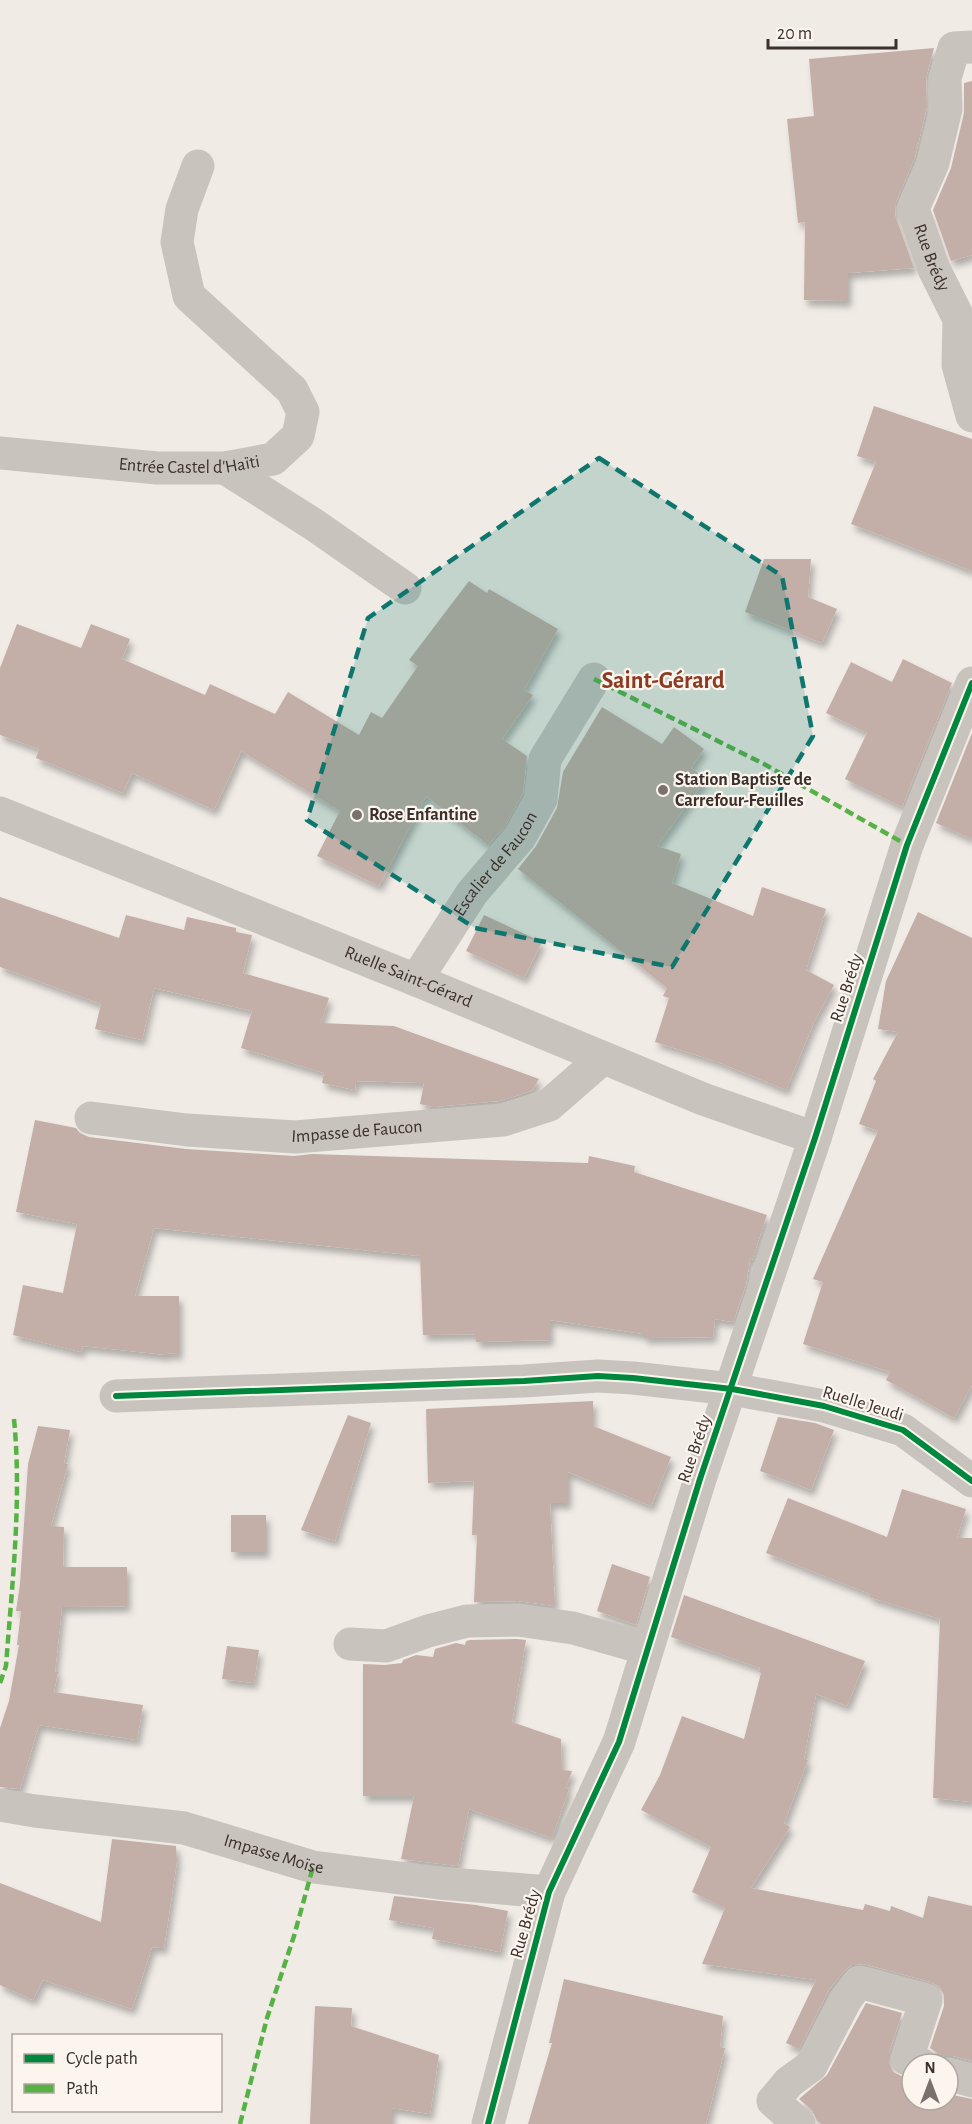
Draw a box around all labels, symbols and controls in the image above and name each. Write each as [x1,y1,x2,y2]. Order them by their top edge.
scale bar [768,12,896,50]
text: 20 m [777,25,812,43]
street label: Rue Brédy [910,222,953,295]
street label: Entrée Castel d'Haïti [118,453,261,477]
district label: Saint-Gérard [601,669,725,693]
place label: Station Baptiste de Carrefour-Feuilles [675,771,812,810]
marker: Station Baptiste de Carrefour-Feuilles [656,783,670,797]
place label: Rose Enfantine [369,806,477,824]
marker: Rose Enfantine [350,808,364,822]
street label: Escalier de Faucon [450,809,541,920]
street label: Ruelle Saint-Gérard [342,943,475,1011]
street label: Rue Brédy [828,951,867,1024]
street label: Impasse de Faucon [291,1118,423,1146]
street label: Ruelle Jeudi [820,1383,906,1425]
street label: Rue Brédy [675,1412,715,1485]
street label: Impasse Moïse [222,1832,324,1877]
street label: Rue Brédy [508,1887,544,1960]
legend [12,2034,222,2112]
text: Cycle path [66,2050,138,2068]
north arrow [900,2052,960,2112]
text: N [924,2060,936,2076]
text: Path [66,2080,98,2098]

